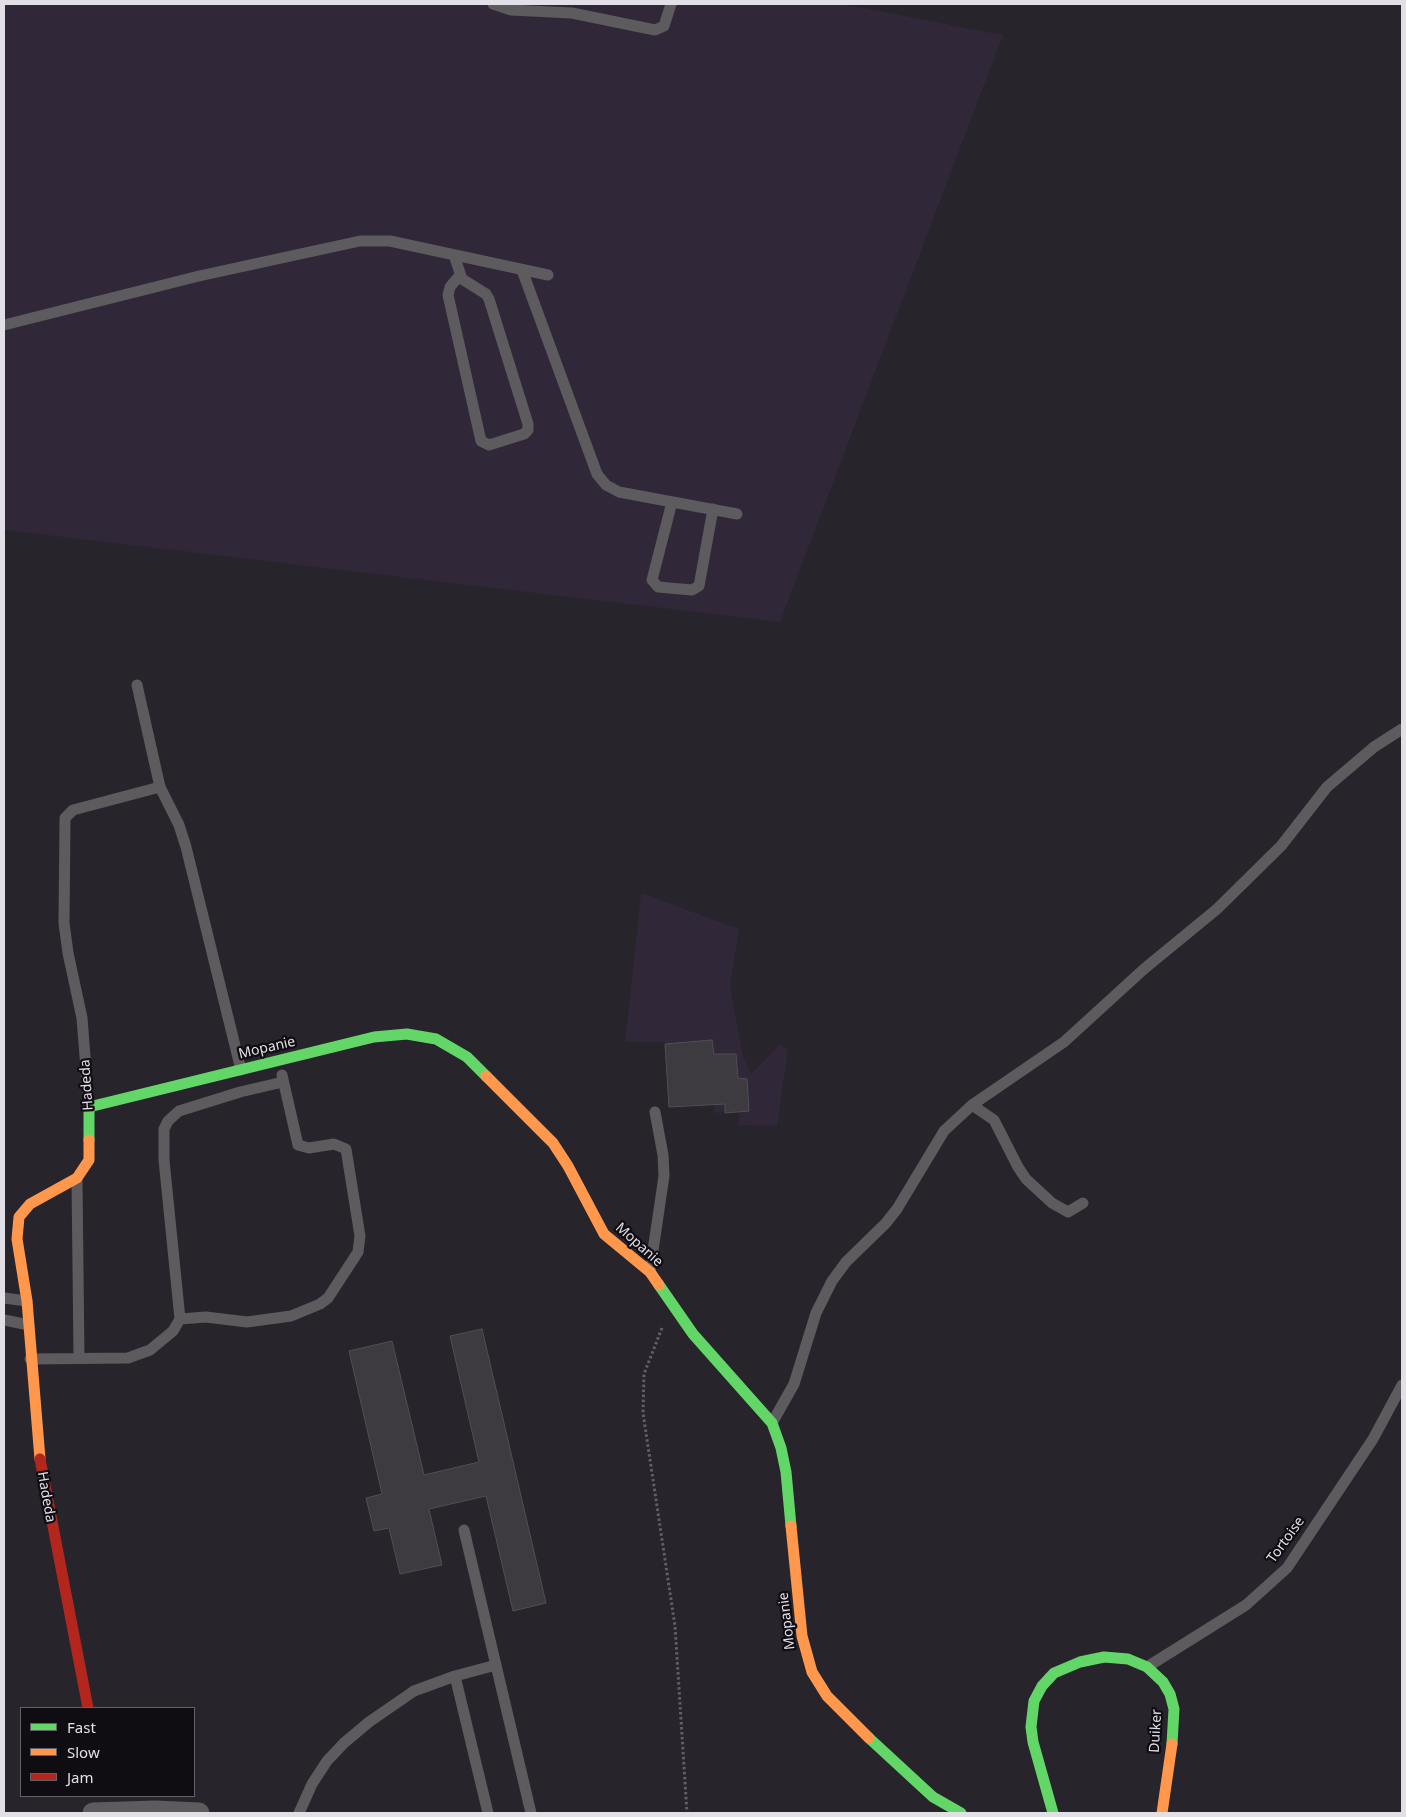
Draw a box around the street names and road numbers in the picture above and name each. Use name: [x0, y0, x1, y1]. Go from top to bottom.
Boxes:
street label: Mopanie: [237, 1033, 297, 1063]
street label: Hadeda: [77, 1059, 97, 1111]
street label: Mopanie: [612, 1219, 666, 1271]
street label: Hadeda: [33, 1470, 59, 1524]
street label: Tortoise: [1264, 1514, 1308, 1566]
street label: Mopanie: [775, 1591, 799, 1651]
street label: Duiker: [1146, 1709, 1166, 1753]

